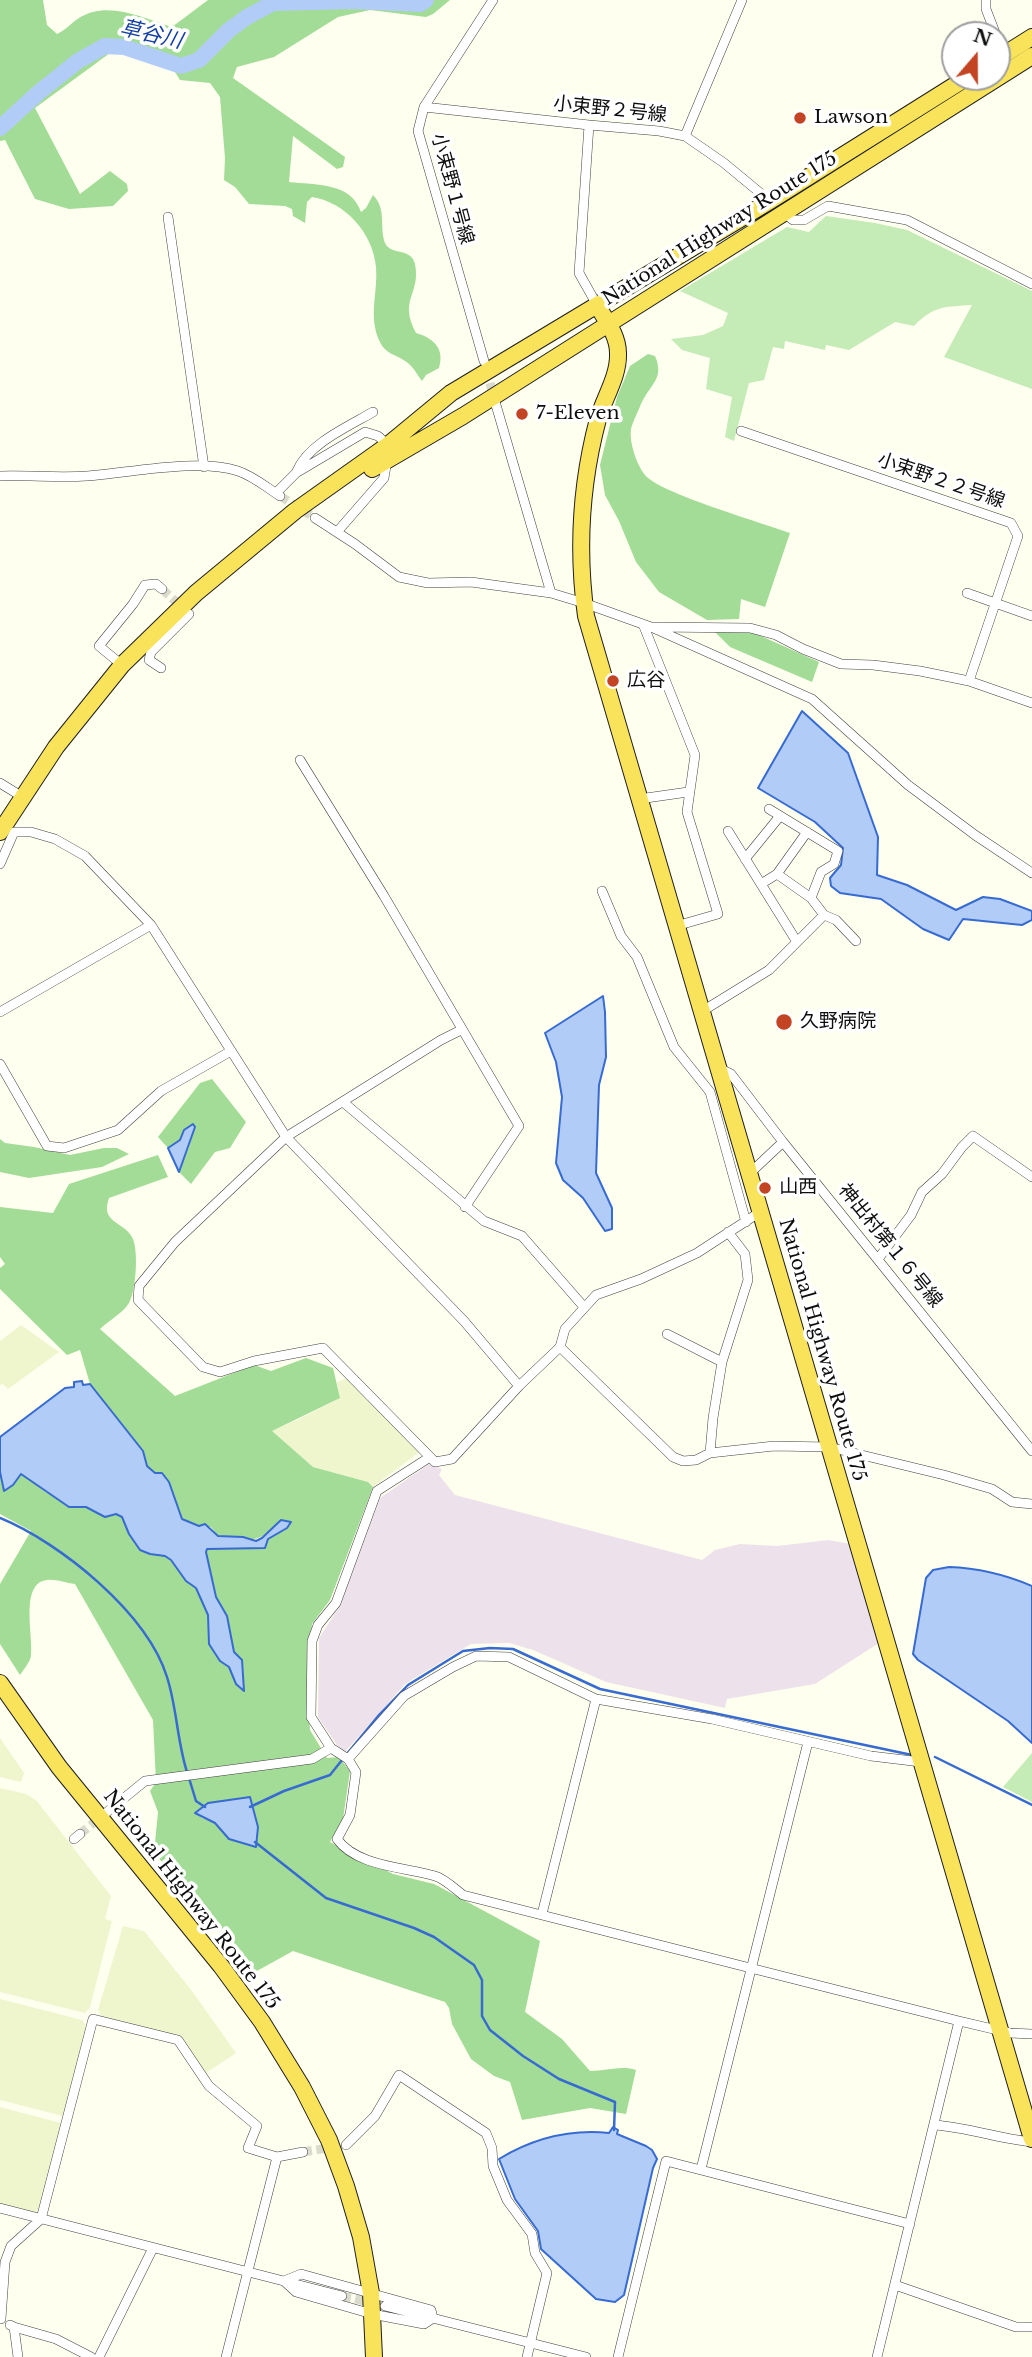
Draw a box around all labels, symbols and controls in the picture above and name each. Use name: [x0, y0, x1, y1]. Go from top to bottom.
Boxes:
water label: 草谷川: [117, 16, 185, 54]
north arrow: [941, 21, 1011, 91]
text: N: [970, 24, 995, 52]
street label: 小束野２号線: [552, 93, 668, 127]
place label: Lawson: [814, 107, 888, 129]
marker: Lawson: [792, 110, 808, 126]
street label: 小束野１号線: [426, 131, 478, 247]
street label: National Highway Route 175: [599, 147, 841, 311]
place label: 7-Eleven: [536, 403, 620, 425]
marker: 7-Eleven: [514, 406, 530, 422]
street label: 小束野２２号線: [874, 449, 1008, 513]
place label: 広谷: [627, 670, 665, 692]
marker: 広谷: [605, 673, 621, 689]
place label: 久野病院: [800, 1011, 876, 1033]
marker: 久野病院: [774, 1012, 794, 1032]
place label: 山西: [779, 1177, 817, 1199]
marker: 山西: [757, 1180, 773, 1196]
street label: 神出村第１６号線: [833, 1180, 947, 1312]
street label: National Highway Route 175: [774, 1216, 870, 1484]
street label: National Highway Route 175: [98, 1786, 284, 2014]

